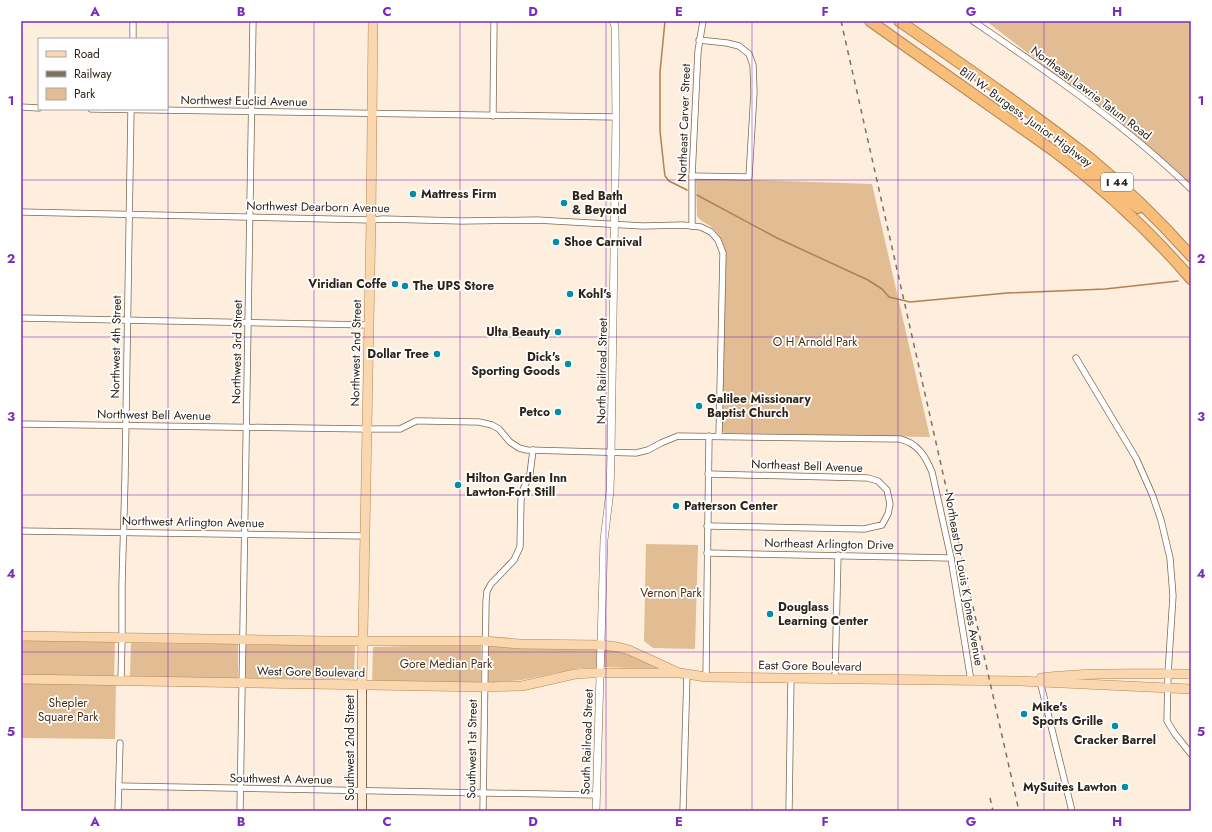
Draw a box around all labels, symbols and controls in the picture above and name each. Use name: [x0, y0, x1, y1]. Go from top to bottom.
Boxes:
text: A: [89, 2, 100, 21]
text: B: [237, 2, 246, 21]
text: C: [382, 2, 392, 21]
text: D: [528, 2, 538, 21]
text: E: [675, 2, 683, 21]
text: F: [821, 2, 829, 21]
text: G: [966, 2, 977, 21]
text: H: [1112, 2, 1122, 21]
legend: [38, 38, 168, 110]
street label: Northeast Lawrie Tatum Road: [1027, 42, 1155, 144]
text: Road: [74, 45, 100, 63]
street label: Northeast Carver Street: [673, 63, 695, 183]
street label: Bill W. Burgess, Junior Highway: [956, 63, 1097, 172]
text: Railway: [74, 65, 112, 83]
text: Park: [74, 85, 96, 103]
text: 1: [8, 91, 14, 110]
street label: Northwest Euclid Avenue: [180, 91, 308, 111]
text: 1: [1198, 91, 1204, 110]
road number: I 44: [1101, 173, 1133, 191]
place label: Mattress Firm: [421, 185, 497, 203]
place label: Bed Bath & Beyond: [572, 187, 627, 219]
marker: Mattress Firm: [408, 189, 418, 199]
street label: Northwest Dearborn Avenue: [246, 197, 390, 217]
marker: Bed Bath & Beyond: [559, 198, 569, 208]
place label: Shoe Carnival: [564, 233, 642, 251]
marker: Shoe Carnival: [551, 237, 561, 247]
text: 2: [7, 249, 15, 268]
text: 2: [1197, 249, 1205, 268]
place label: Viridian Coffe: [307, 275, 387, 293]
place label: The UPS Store: [413, 277, 494, 295]
marker: Viridian Coffe: [390, 279, 400, 289]
marker: The UPS Store: [400, 281, 410, 291]
place label: Kohl's: [578, 285, 612, 303]
marker: Kohl's: [565, 289, 575, 299]
street label: Northwest 4th Street: [106, 295, 126, 399]
street label: Northwest 2nd Street: [346, 299, 366, 407]
street label: Northwest 3rd Street: [227, 300, 247, 404]
street label: North Railroad Street: [592, 318, 612, 424]
place label: Ulta Beauty: [486, 323, 551, 341]
marker: Ulta Beauty: [553, 327, 563, 337]
park label: O H Arnold Park: [773, 333, 858, 351]
place label: Dollar Tree: [367, 345, 429, 363]
place label: Dick's Sporting Goods: [471, 348, 561, 380]
marker: Dollar Tree: [432, 349, 442, 359]
marker: Dick's Sporting Goods: [563, 359, 573, 369]
place label: Galilee Missionary Baptist Church: [707, 390, 811, 422]
marker: Galilee Missionary Baptist Church: [694, 401, 704, 411]
place label: Petco: [519, 403, 550, 421]
street label: Northwest Bell Avenue: [97, 405, 211, 425]
text: 3: [7, 407, 15, 426]
marker: Petco: [553, 407, 563, 417]
text: 3: [1197, 407, 1205, 426]
street label: Northeast Bell Avenue: [751, 455, 863, 477]
place label: Hilton Garden Inn Lawton-Fort Still: [466, 469, 567, 501]
marker: Hilton Garden Inn Lawton-Fort Still: [453, 480, 463, 490]
street label: Northeast Dr Louis K Jones Avenue: [940, 491, 988, 667]
place label: Patterson Center: [684, 497, 778, 515]
marker: Patterson Center: [671, 501, 681, 511]
street label: Northwest Arlington Avenue: [122, 512, 264, 532]
street label: Northeast Arlington Drive: [764, 534, 894, 554]
text: 4: [6, 564, 16, 583]
text: 4: [1196, 564, 1206, 583]
park label: Vernon Park: [640, 584, 702, 602]
place label: Douglass Learning Center: [778, 598, 869, 630]
marker: Douglass Learning Center: [765, 609, 775, 619]
park label: Gore Median Park: [400, 655, 493, 673]
street label: East Gore Boulevard: [758, 656, 862, 676]
street label: West Gore Boulevard: [257, 662, 365, 682]
street label: South Railroad Street: [576, 689, 598, 795]
park label: Shepler Square Park: [38, 694, 99, 726]
street label: Southwest 2nd Street: [341, 695, 359, 801]
place label: Mike's Sports Grille: [1032, 698, 1103, 730]
street label: Southwest 1st Street: [462, 699, 482, 799]
marker: Mike's Sports Grille: [1019, 709, 1029, 719]
marker: Cracker Barrel: [1110, 721, 1120, 731]
text: 5: [7, 722, 15, 741]
text: 5: [1197, 722, 1205, 741]
place label: Cracker Barrel: [1074, 731, 1156, 749]
street label: Southwest A Avenue: [229, 769, 333, 789]
place label: MySuites Lawton: [1023, 778, 1117, 796]
marker: MySuites Lawton: [1120, 782, 1130, 792]
text: A: [89, 812, 100, 831]
text: B: [237, 812, 246, 831]
text: C: [382, 812, 392, 831]
text: D: [528, 812, 538, 831]
text: E: [675, 812, 683, 831]
text: F: [821, 812, 829, 831]
text: G: [966, 812, 977, 831]
text: H: [1112, 812, 1122, 831]

